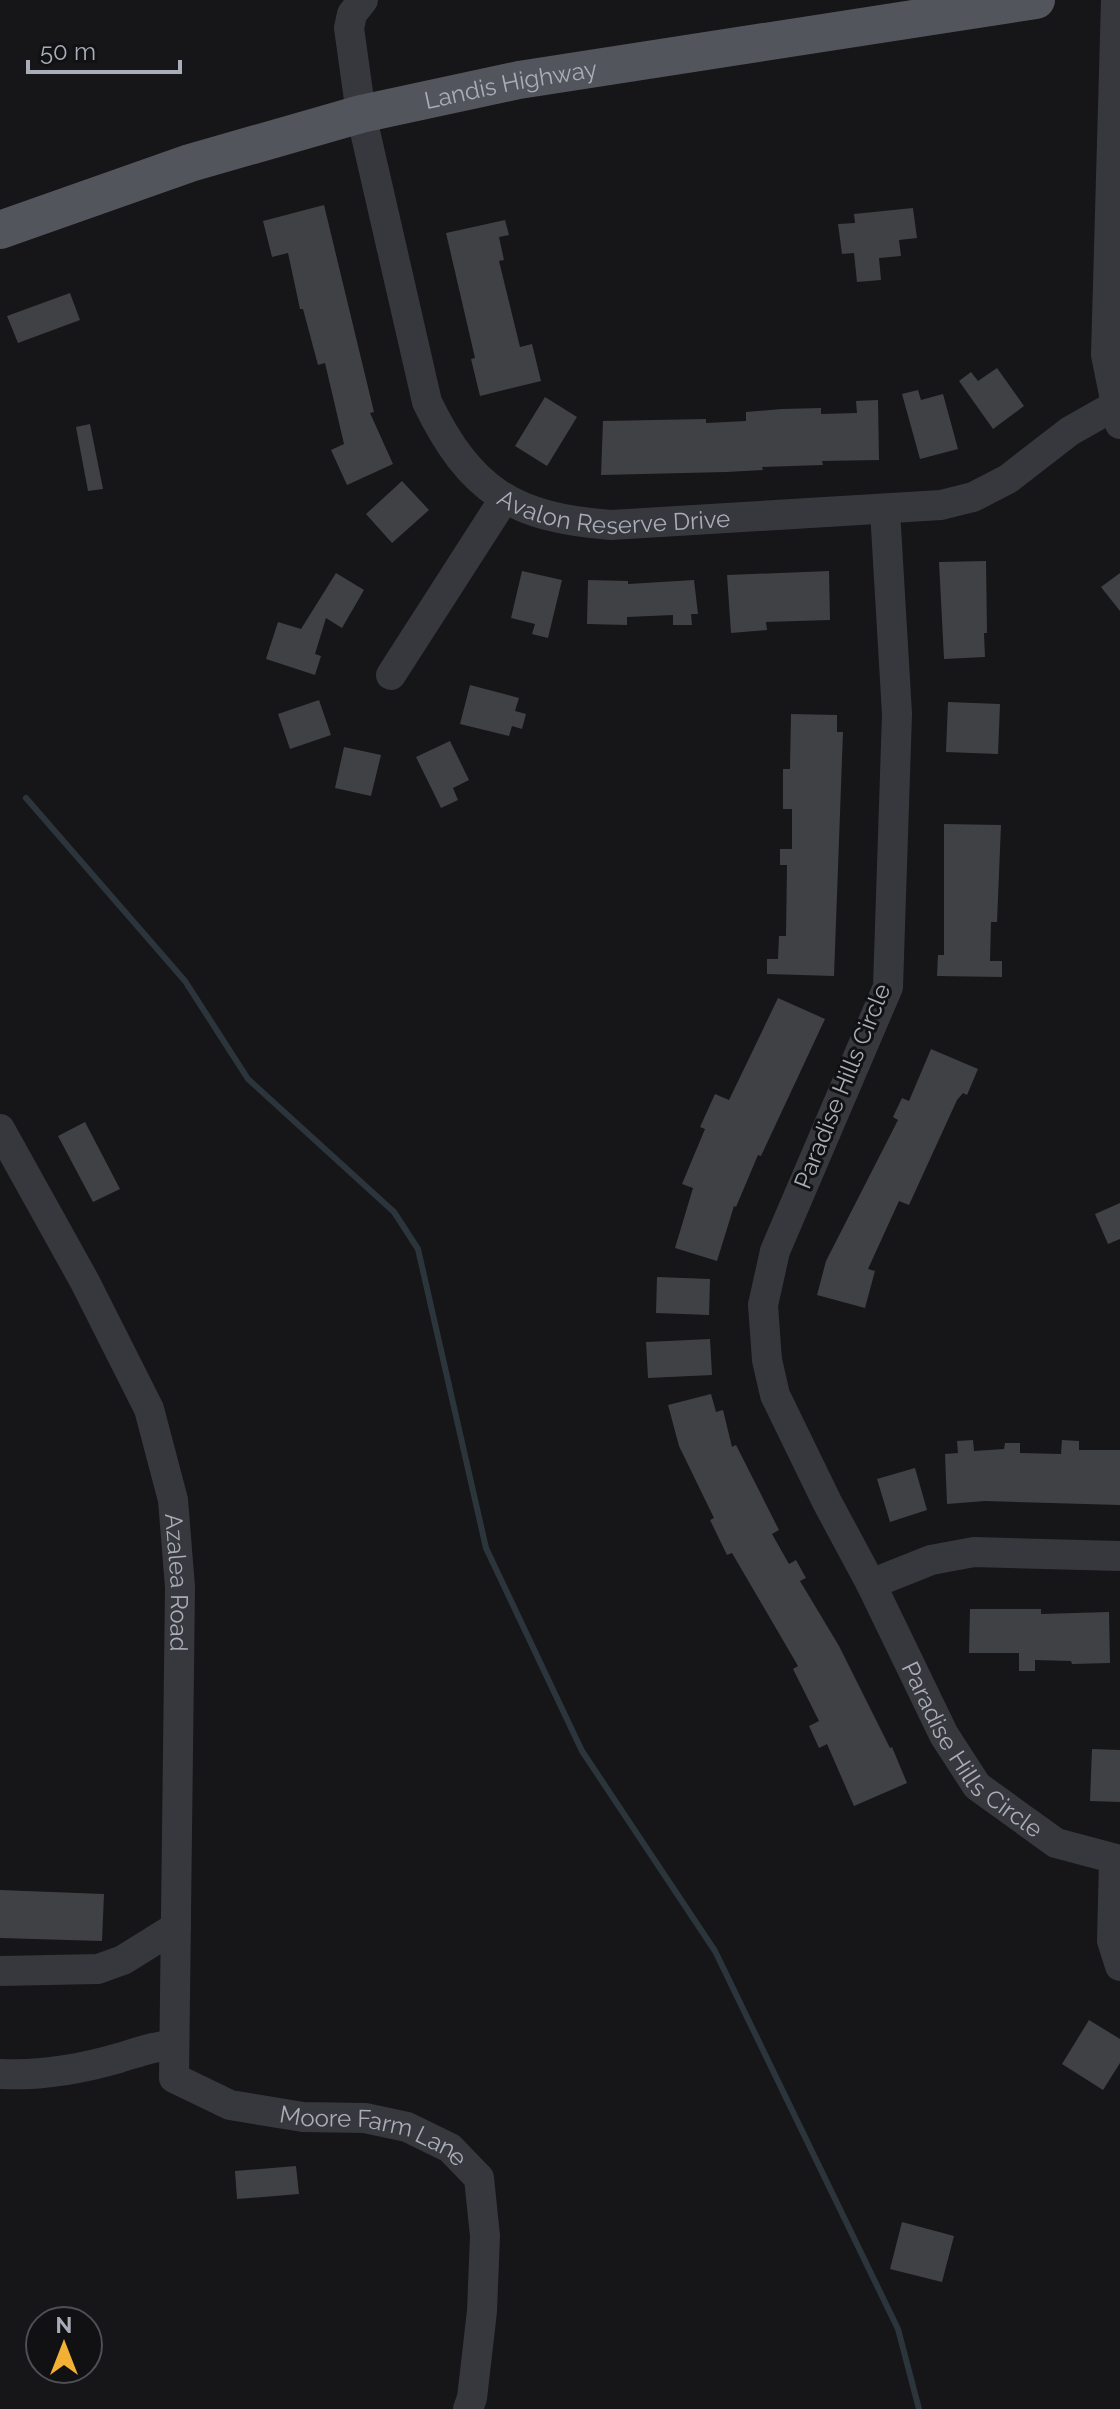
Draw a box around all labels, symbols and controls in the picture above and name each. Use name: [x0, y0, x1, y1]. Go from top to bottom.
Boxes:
scale bar: [28, 24, 180, 74]
text: 50 m: [40, 37, 96, 66]
street label: Landis Highway: [421, 54, 599, 115]
street label: Avalon Reserve Drive: [493, 483, 731, 540]
street label: Paradise Hills Circle: [788, 979, 896, 1193]
street label: Azalea Road: [160, 1512, 195, 1652]
street label: Paradise Hills Circle: [896, 1657, 1049, 1843]
street label: Moore Farm Lane: [278, 2099, 474, 2172]
north arrow: [24, 2305, 104, 2385]
text: N: [56, 2312, 72, 2338]

